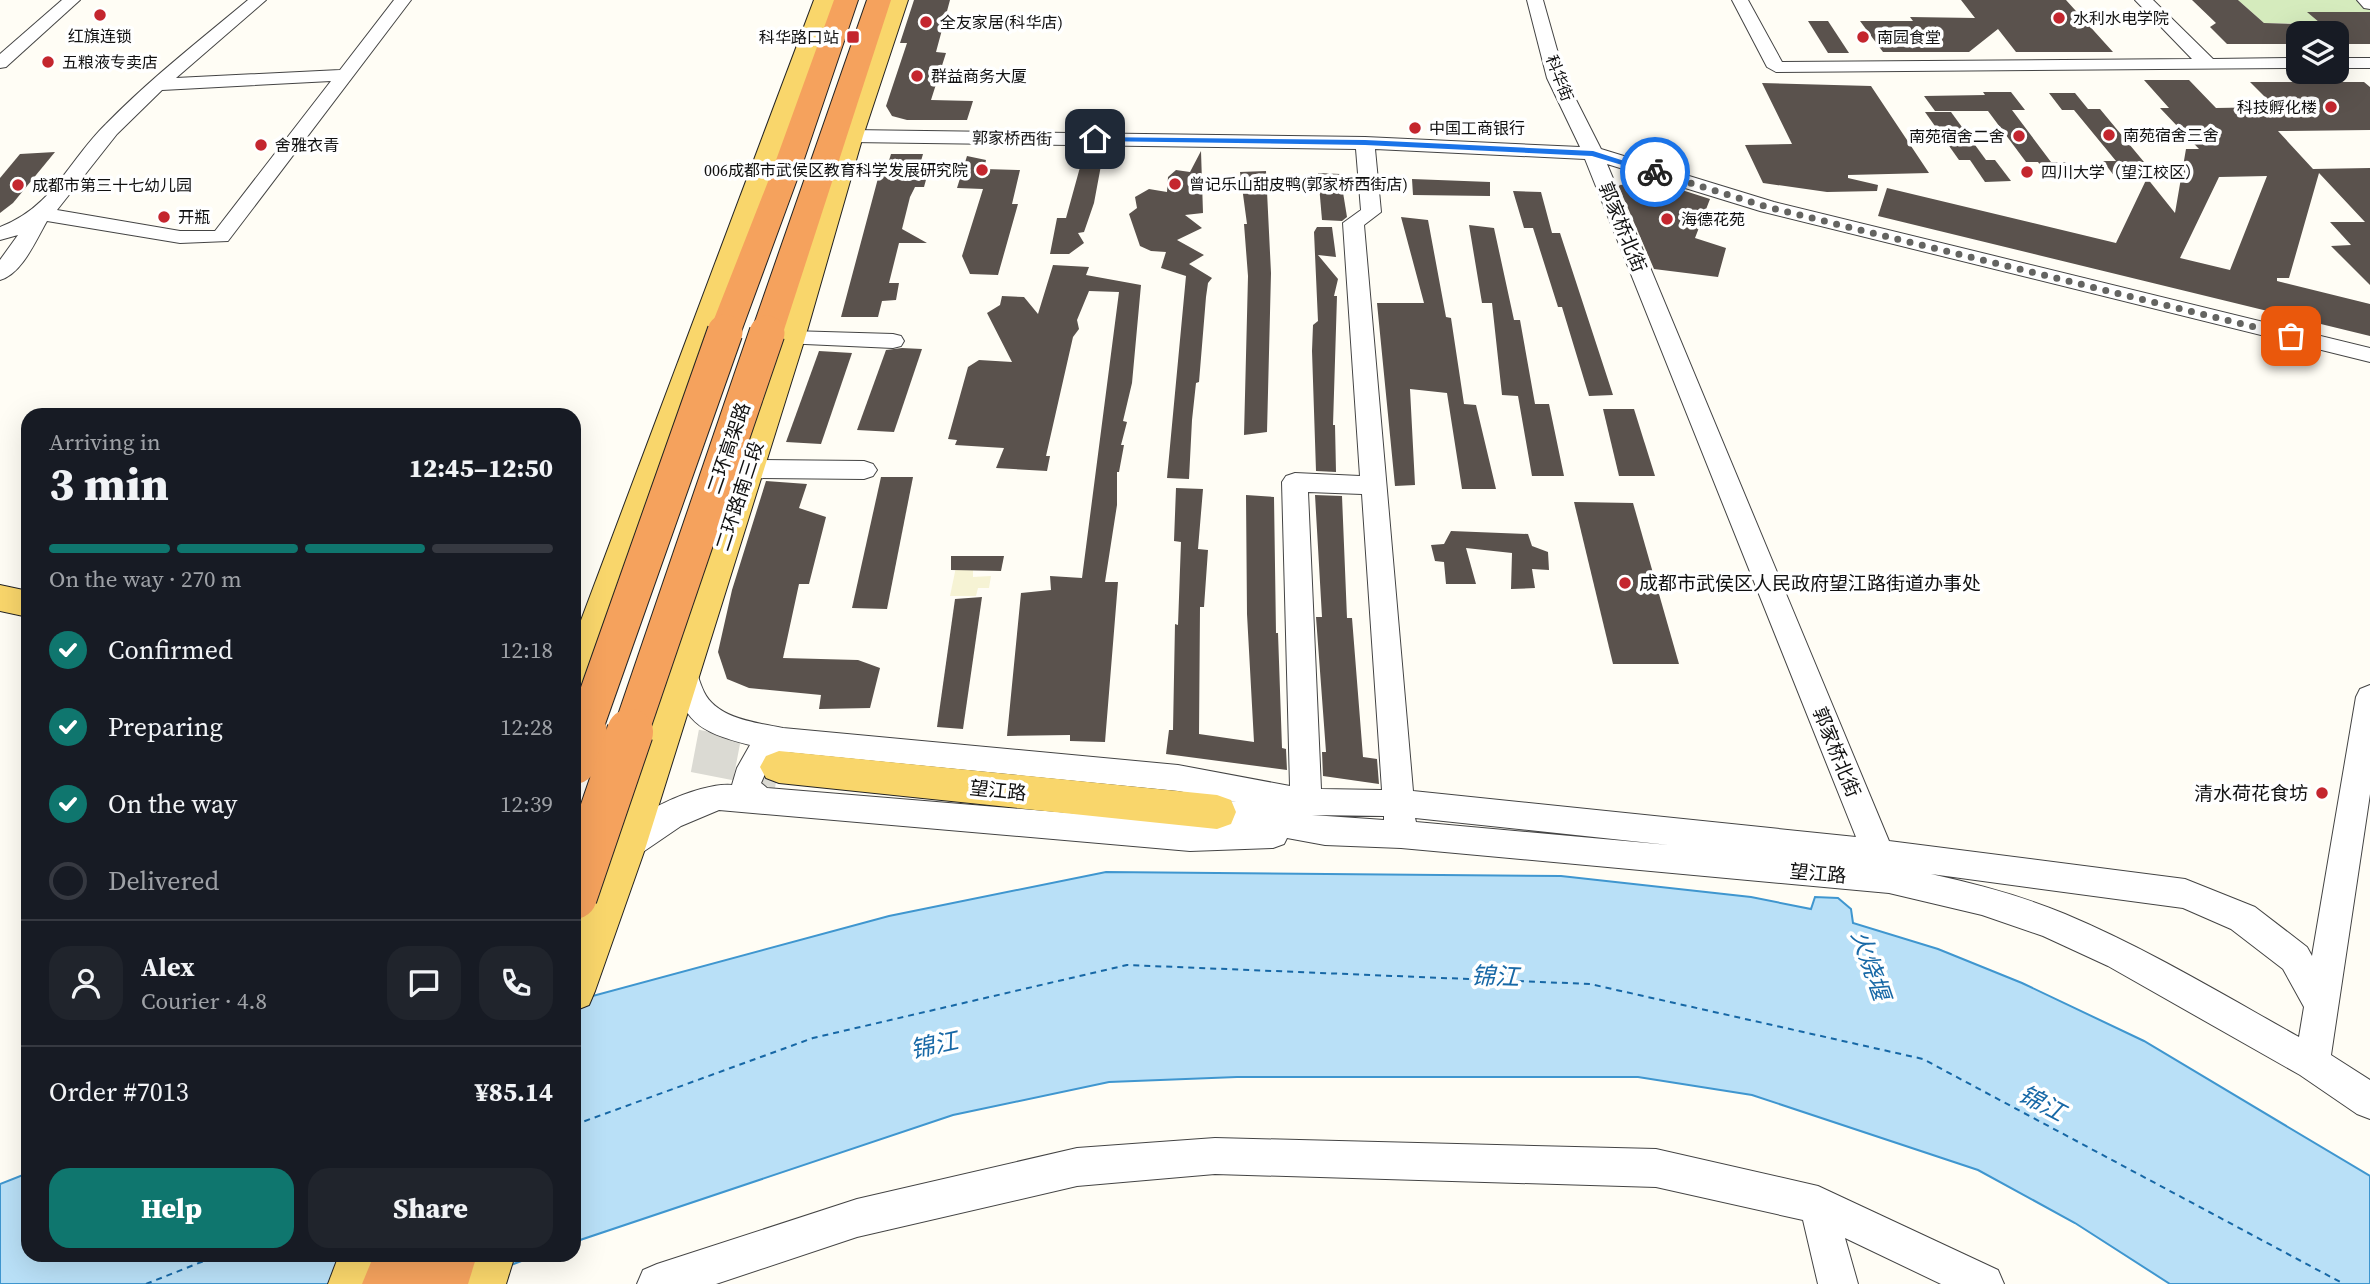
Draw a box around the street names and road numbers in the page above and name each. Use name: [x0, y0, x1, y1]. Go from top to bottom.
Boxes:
street label: 科华街: [1541, 52, 1579, 104]
street label: 郭家桥西街: [972, 126, 1052, 150]
street label: 郭家桥北街: [1593, 178, 1653, 276]
street label: 二环高架路: [700, 399, 756, 497]
street label: 二环路南三段: [709, 438, 769, 554]
street label: 郭家桥北街: [1807, 703, 1867, 801]
street label: 望江路: [968, 774, 1028, 806]
street label: 望江路: [1788, 858, 1848, 888]

